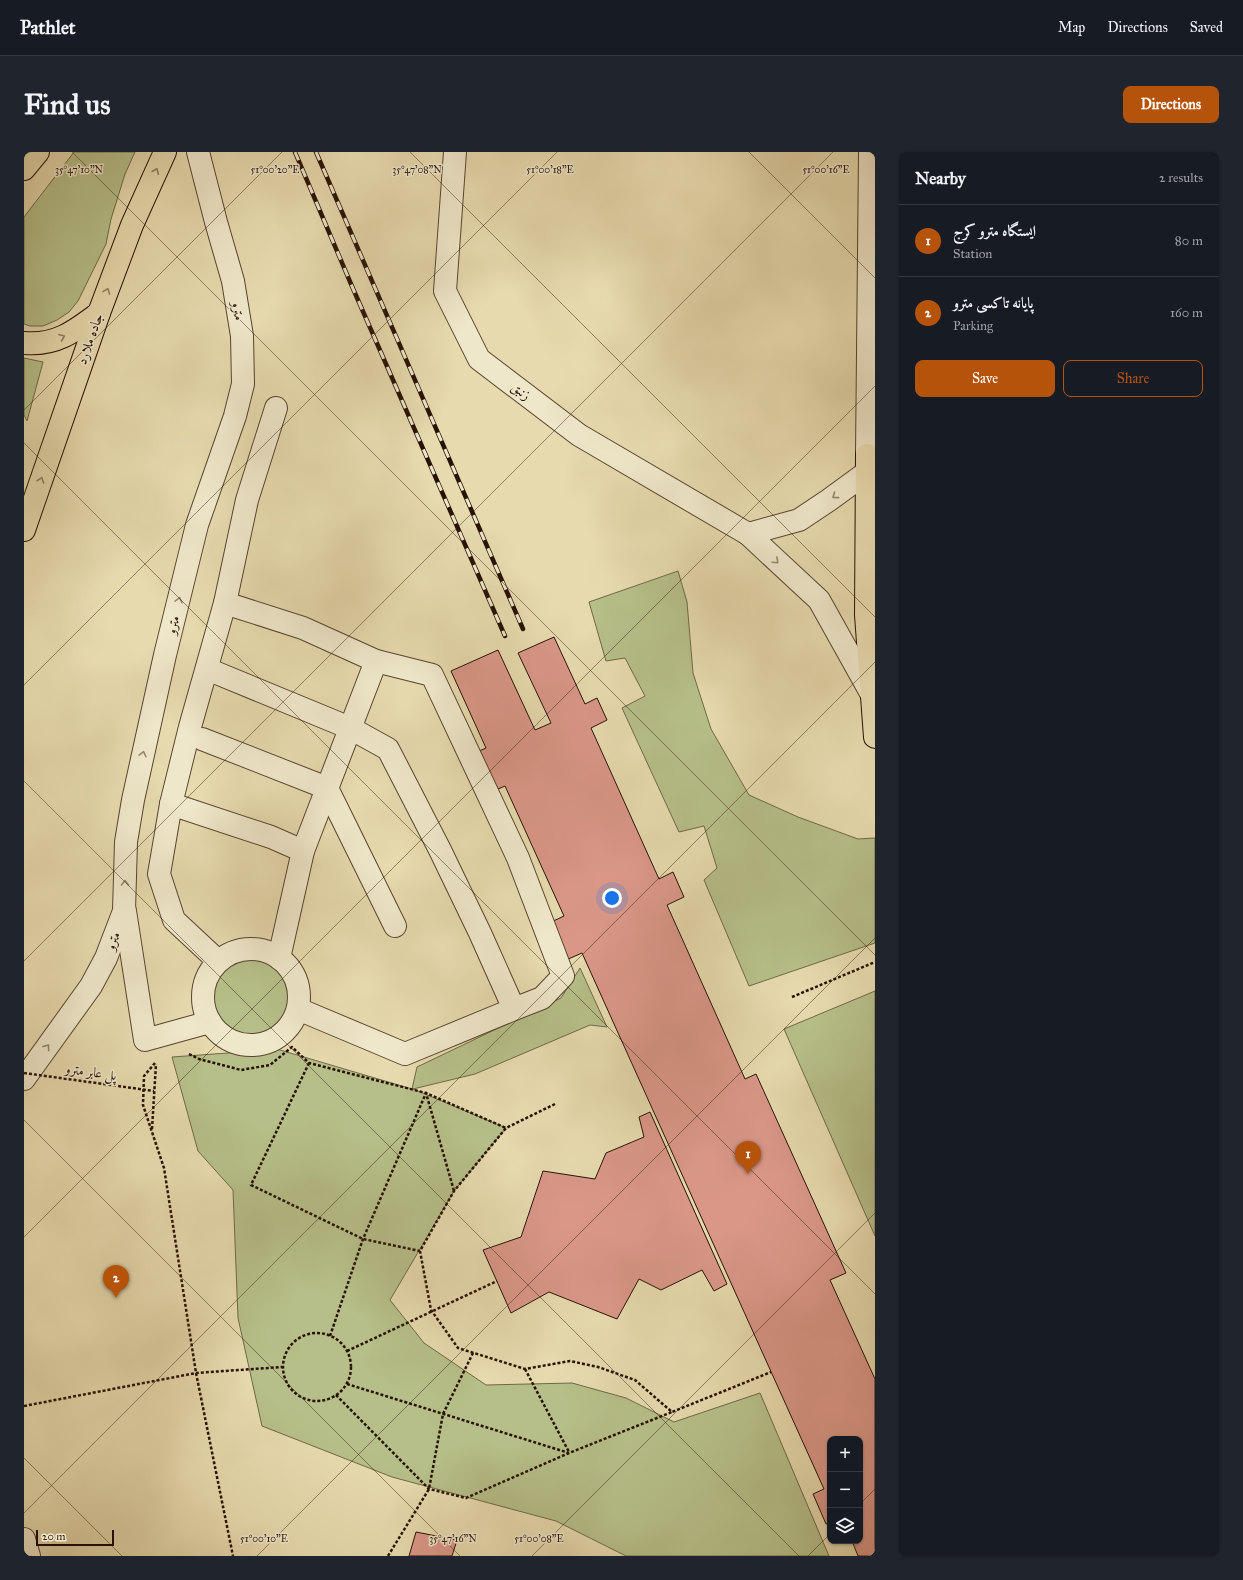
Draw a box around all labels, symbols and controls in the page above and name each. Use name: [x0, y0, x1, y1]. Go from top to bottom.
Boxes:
text: Pathlet: [20, 16, 76, 39]
text: Map: [1058, 19, 1085, 36]
text: Directions: [1107, 19, 1168, 36]
text: Saved: [1190, 19, 1223, 36]
button: Directions: [1123, 86, 1219, 123]
text: Find us: [24, 87, 110, 122]
text: 35°47'10"N: [55, 164, 104, 176]
text: 51°00'20"E: [251, 164, 299, 176]
text: 35°47'08"N: [392, 164, 442, 176]
text: 51°00'18"E: [526, 164, 574, 176]
text: 51°00'16"E: [802, 164, 850, 176]
one-way arrow: [151, 167, 159, 174]
text: Nearby: [915, 168, 966, 189]
text: 2 results: [1159, 170, 1203, 186]
text: ایستگاه مترو کرج: [953, 222, 1036, 240]
text: 1: [925, 233, 931, 249]
text: 80 m: [1175, 233, 1203, 249]
text: Station: [953, 246, 992, 262]
one-way arrow: [103, 288, 111, 295]
text: پایانه تاکسی مترو: [953, 294, 1033, 312]
street label: مترو: [228, 298, 248, 322]
text: 2: [925, 305, 931, 321]
text: 160 m: [1170, 305, 1203, 321]
street label: جاده ملارد: [73, 311, 107, 367]
text: Parking: [953, 318, 993, 334]
one-way arrow: [57, 334, 65, 342]
button: Save: [915, 360, 1055, 397]
button: Share: [1063, 360, 1203, 397]
street label: زنبق: [508, 378, 534, 404]
one-way arrow: [37, 477, 45, 484]
one-way arrow: [832, 491, 839, 499]
one-way arrow: [771, 556, 779, 563]
one-way arrow: [174, 597, 182, 604]
street label: مترو: [162, 614, 184, 638]
one-way arrow: [138, 751, 147, 758]
one-way arrow: [121, 880, 129, 886]
your location: [602, 888, 622, 908]
street label: مترو: [101, 929, 124, 955]
one-way arrow: [42, 1045, 49, 1052]
street label: پل عابر مترو: [62, 1060, 119, 1086]
pin: 1: [735, 1141, 761, 1174]
pin: 2: [103, 1265, 129, 1298]
map controls: [827, 1436, 863, 1544]
button: +: [827, 1436, 863, 1472]
button: −: [827, 1472, 863, 1508]
button: layers: [827, 1508, 863, 1544]
scale bar: [36, 1528, 114, 1547]
text: 20 m: [42, 1530, 65, 1543]
text: 51°00'10"E: [240, 1533, 288, 1545]
text: 35°47'16"N: [429, 1533, 477, 1545]
text: 51°00'08"E: [514, 1533, 564, 1545]

